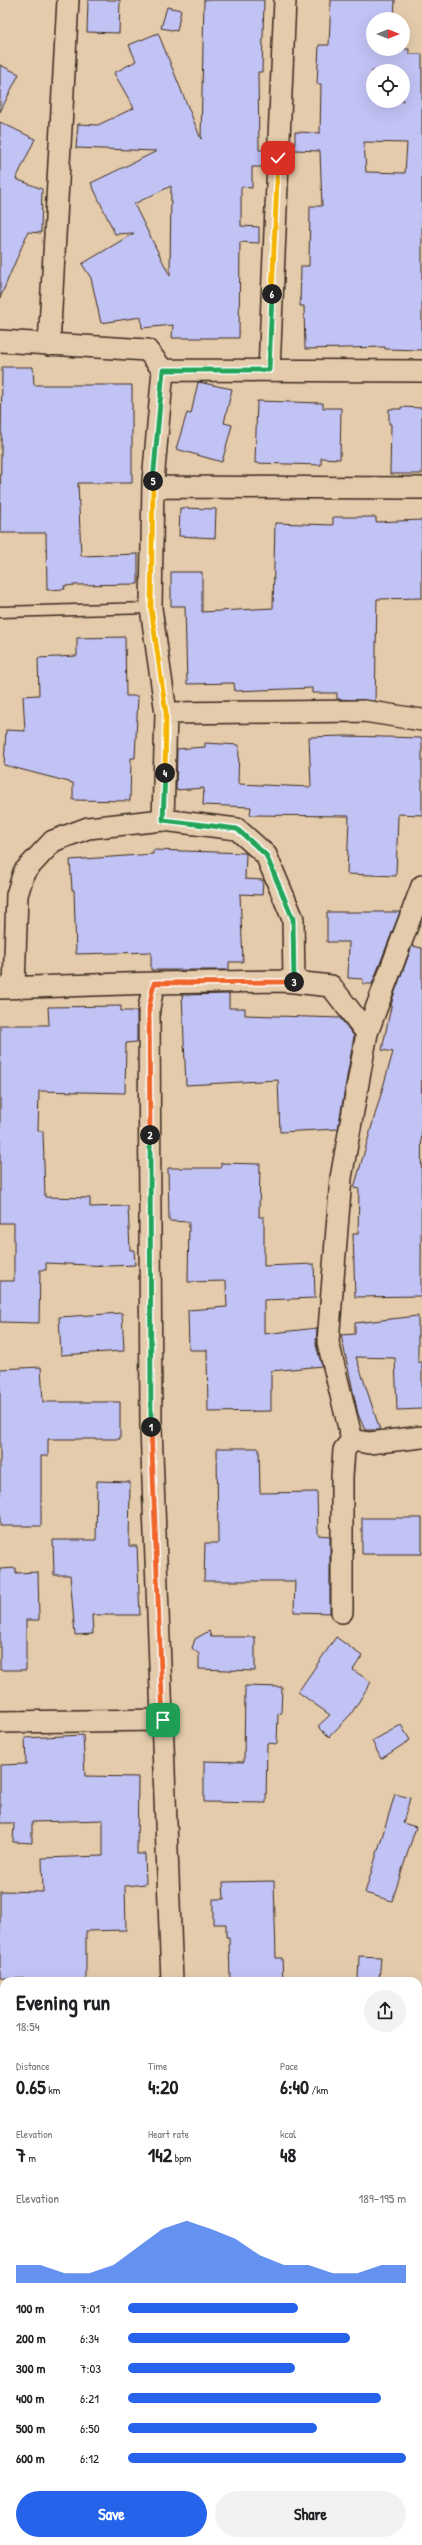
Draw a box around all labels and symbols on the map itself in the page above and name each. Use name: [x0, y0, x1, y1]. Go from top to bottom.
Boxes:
north arrow: [366, 12, 410, 56]
pin: [261, 141, 295, 175]
pin: 6: [262, 284, 282, 304]
pin: 5: [143, 471, 163, 491]
pin: 4: [155, 763, 175, 783]
pin: 3: [284, 972, 304, 992]
pin: 2: [140, 1125, 160, 1145]
pin: 1: [141, 1417, 161, 1437]
pin: [146, 1703, 180, 1737]

